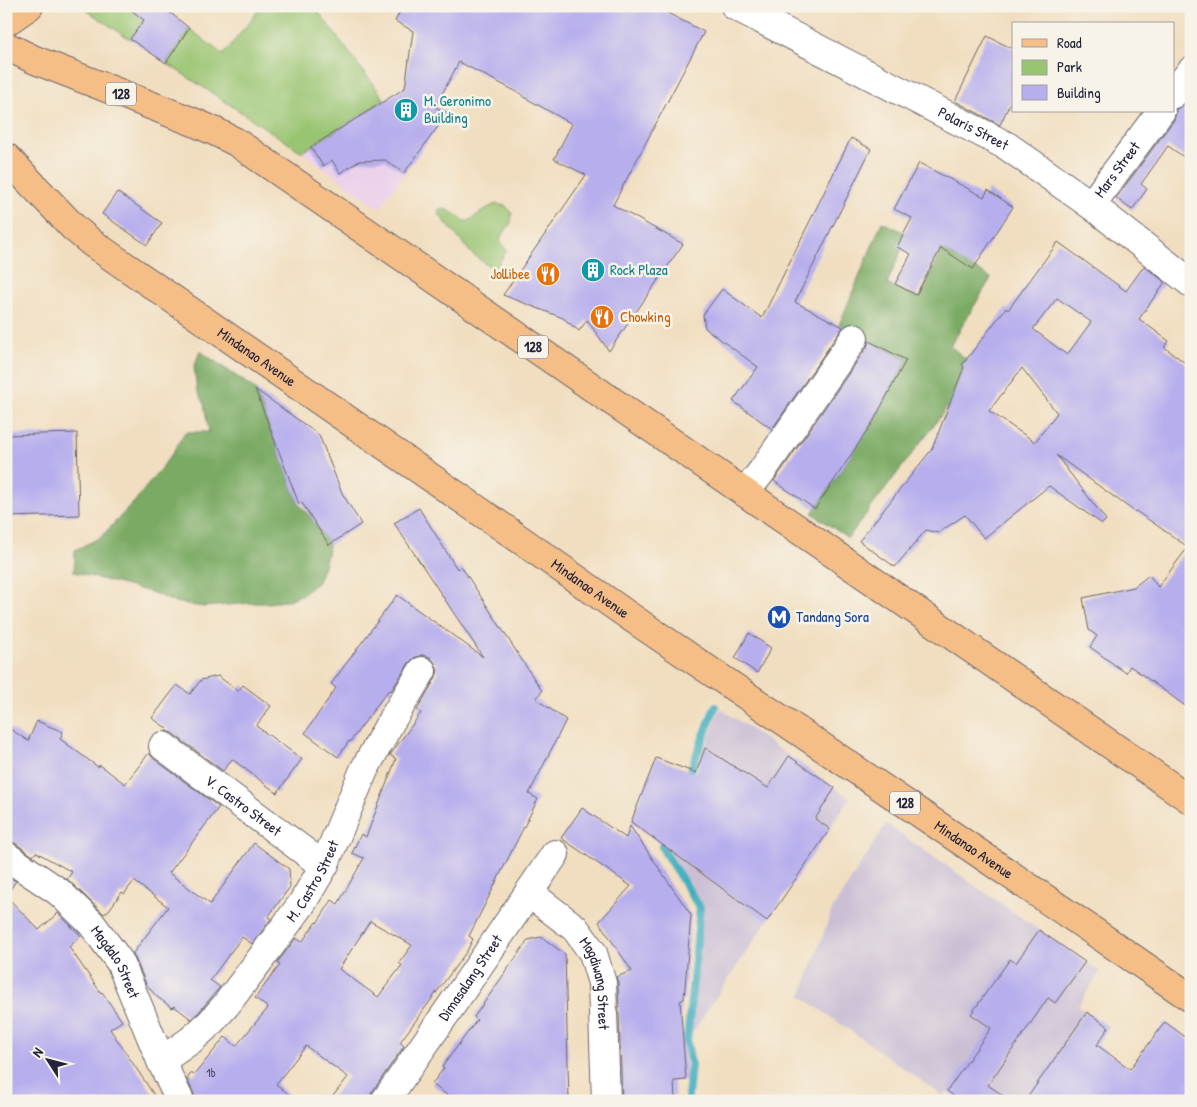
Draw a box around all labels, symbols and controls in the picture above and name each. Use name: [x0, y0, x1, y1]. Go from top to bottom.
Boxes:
legend: [1012, 22, 1174, 112]
text: Road: [1057, 32, 1082, 53]
text: Park: [1057, 56, 1082, 77]
road number: 128: [106, 82, 136, 106]
text: Building: [1057, 82, 1101, 103]
place label: M. Geronimo Building: [424, 90, 491, 128]
building icon: M. Geronimo Building: [393, 97, 419, 123]
street label: Polaris Street: [935, 101, 1013, 155]
street label: Mars Street: [1089, 136, 1145, 202]
building icon: Rock Plaza: [580, 257, 606, 283]
place label: Rock Plaza: [610, 259, 668, 280]
restaurant icon: Jollibee: [535, 261, 561, 287]
place label: Jollibee: [490, 263, 530, 284]
restaurant icon: Chowking: [589, 304, 615, 330]
place label: Chowking: [620, 306, 671, 327]
street label: Mindanao Avenue: [213, 322, 300, 391]
road number: 128: [518, 336, 548, 358]
street label: Mindanao Avenue: [547, 553, 634, 623]
metro station icon: Tandang Sora: [766, 604, 792, 630]
place label: Tandang Sora: [796, 606, 869, 627]
street label: V. Castro Street: [201, 770, 287, 841]
road number: 128: [890, 791, 920, 814]
street label: Mindanao Avenue: [930, 815, 1018, 884]
street label: M. Castro Street: [281, 836, 344, 926]
street label: Magdalo Street: [86, 921, 145, 1002]
street label: Dimasalang Street: [433, 930, 508, 1025]
street label: Magdiwang Street: [575, 932, 615, 1031]
north arrow: [22, 1034, 72, 1084]
text: N: [27, 1043, 47, 1061]
house number: 1b: [206, 1064, 216, 1081]

